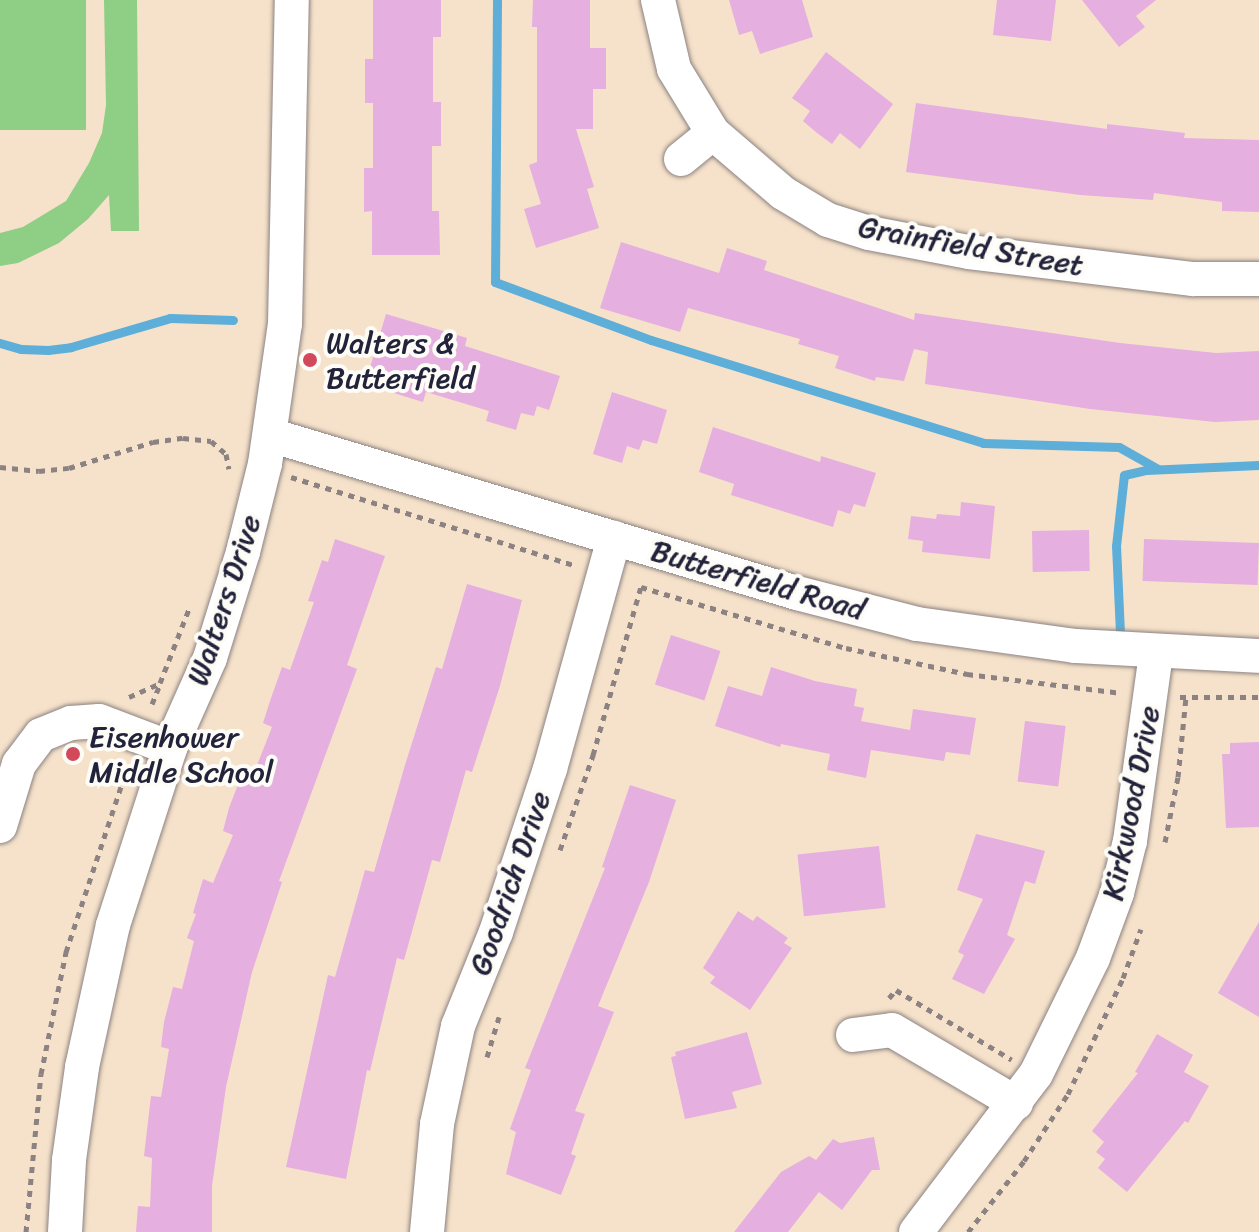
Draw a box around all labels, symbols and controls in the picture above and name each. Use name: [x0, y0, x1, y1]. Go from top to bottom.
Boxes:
street label: Grainfield Street: [856, 209, 1086, 283]
place label: Walters & Butterfield: [326, 325, 475, 396]
marker: Walters & Butterfield: [301, 351, 319, 369]
street label: Walters Drive: [180, 510, 268, 690]
street label: Butterfield Road: [647, 532, 869, 628]
street label: Kirkwood Drive: [1095, 703, 1167, 903]
place label: Eisenhower Middle School: [89, 719, 274, 790]
marker: Eisenhower Middle School: [64, 745, 82, 763]
street label: Goodrich Drive: [462, 786, 558, 980]

